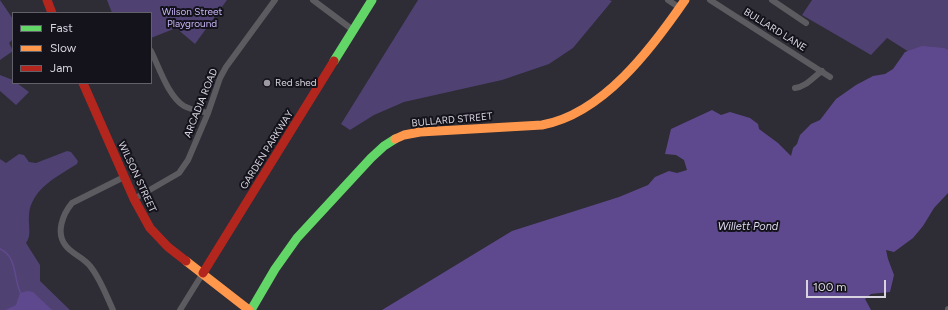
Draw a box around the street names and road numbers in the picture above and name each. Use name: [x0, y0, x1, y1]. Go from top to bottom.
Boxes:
street label: BULLARD LANE: [741, 6, 809, 54]
street label: ARCADIA ROAD: [182, 67, 220, 139]
street label: GARDEN PARKWAY: [238, 108, 296, 192]
street label: BULLARD STREET: [411, 110, 493, 130]
street label: WILSON STREET: [115, 140, 159, 214]

